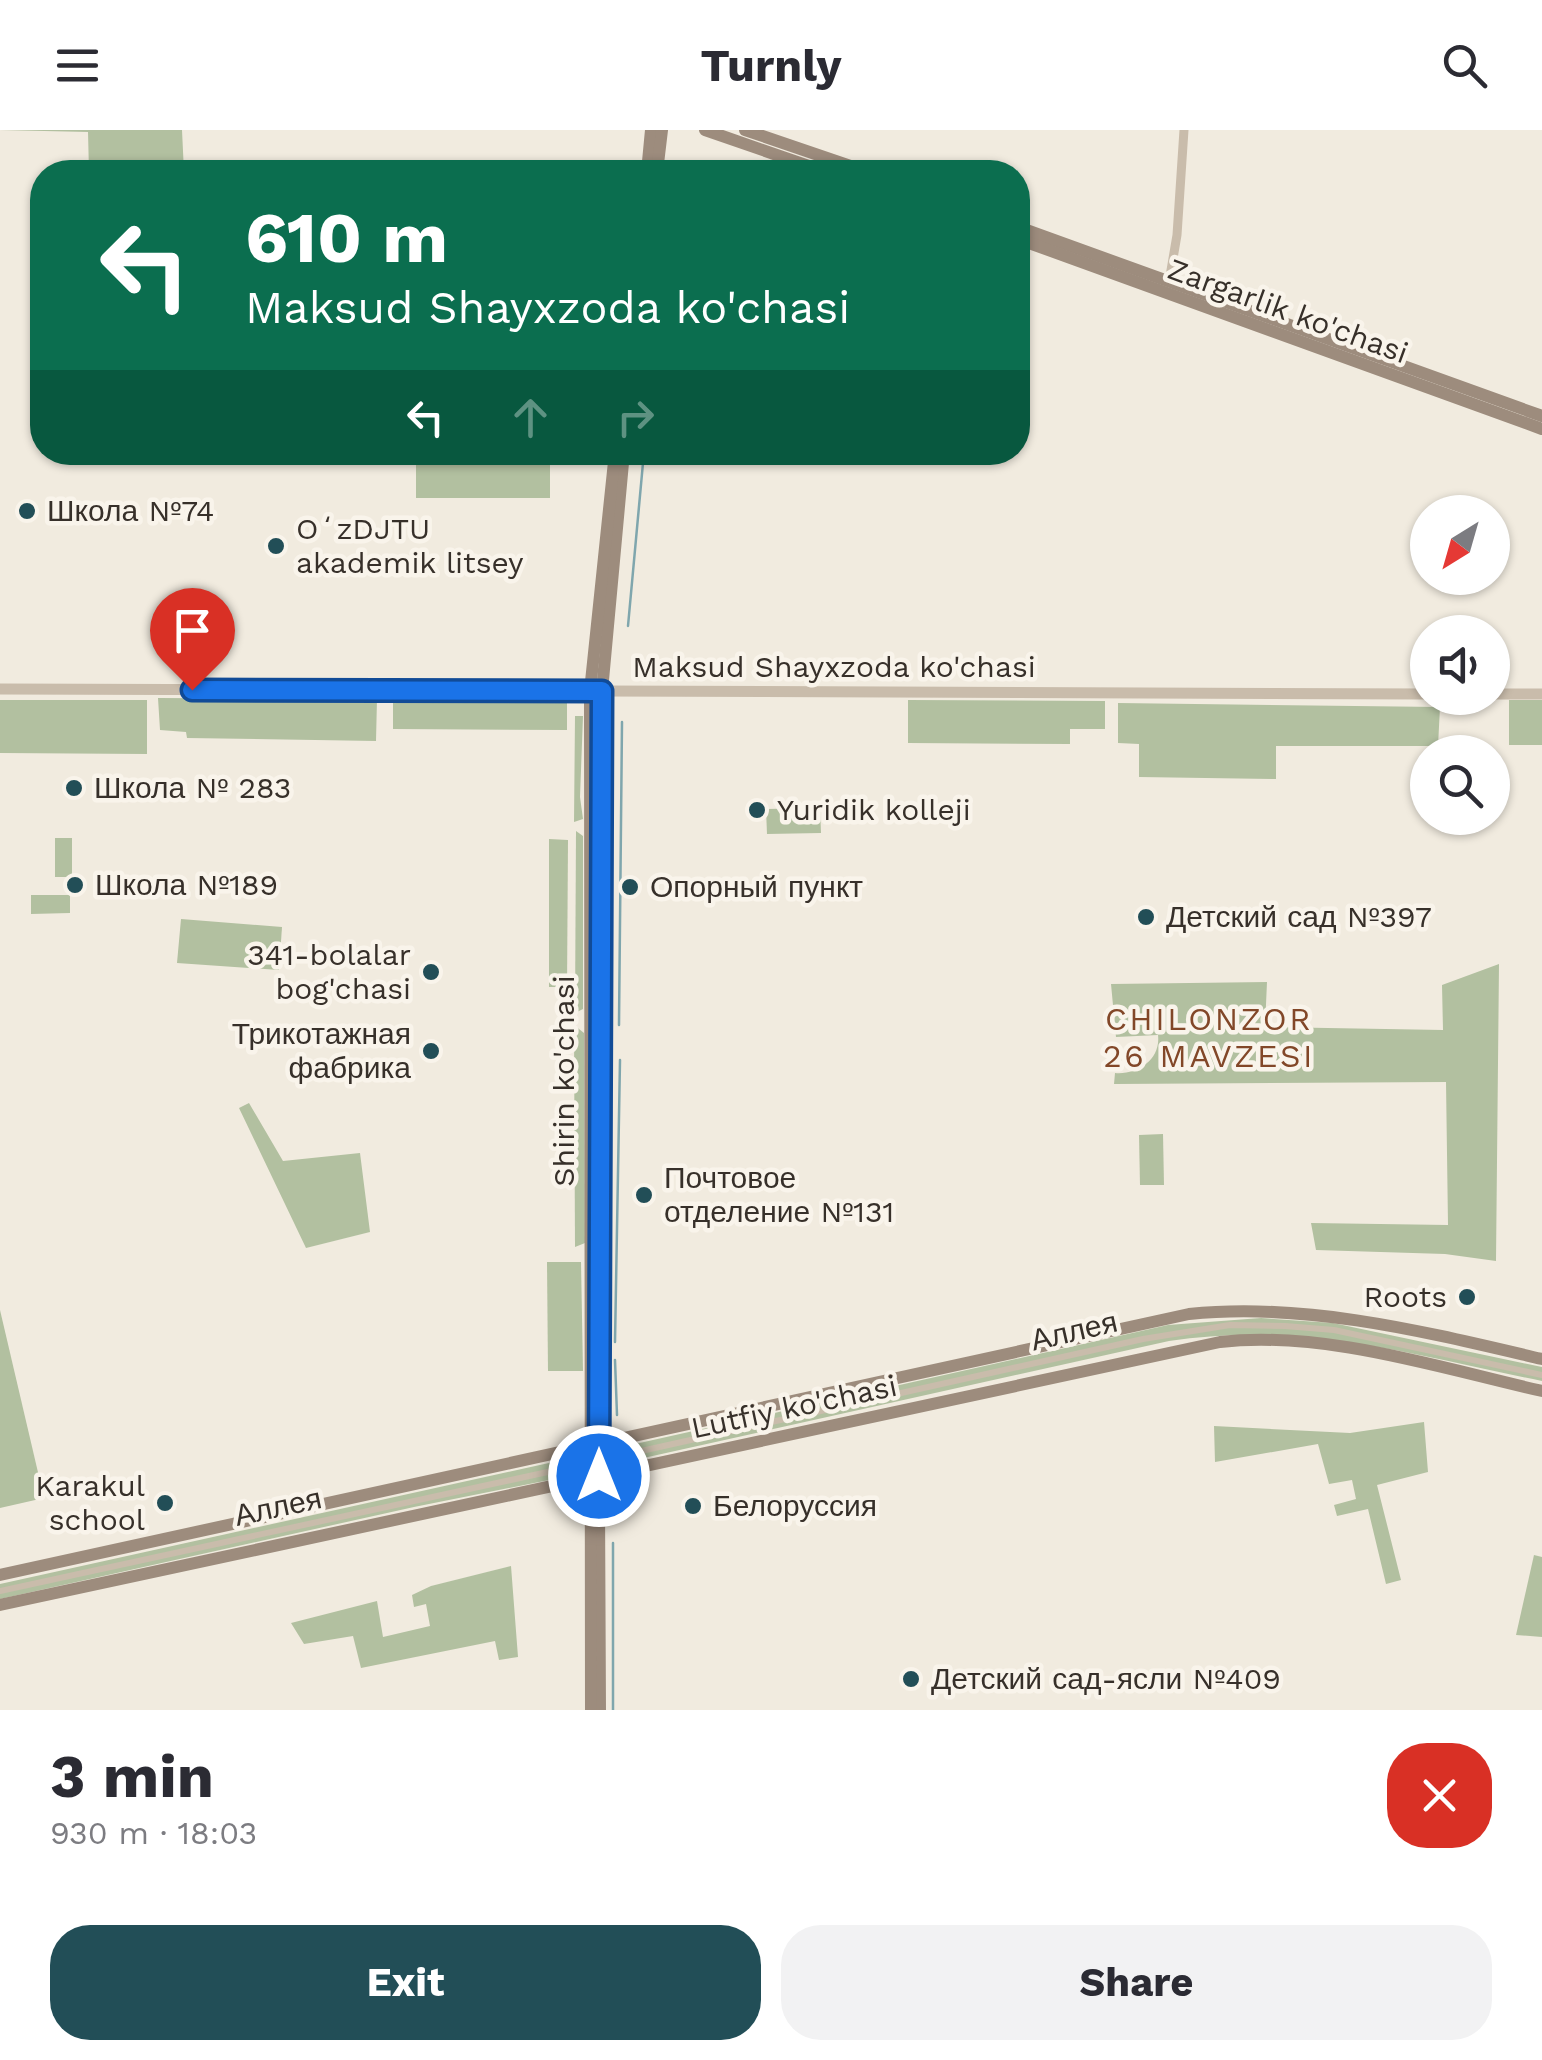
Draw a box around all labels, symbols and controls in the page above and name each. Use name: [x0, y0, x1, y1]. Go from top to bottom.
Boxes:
icon: menu: [50, 38, 105, 93]
icon: search: [1437, 38, 1492, 93]
text: Turnly: [700, 39, 842, 92]
text: 610 m: [245, 197, 448, 279]
icon: left: [80, 200, 210, 330]
street label: Zargarlik ko'chasi: [1163, 251, 1413, 370]
text: Maksud Shayxzoda ko'chasi: [245, 281, 850, 334]
icon: left: [398, 390, 453, 445]
icon: ahead: [503, 390, 558, 445]
icon: right: [608, 390, 663, 445]
place label: Школа №74: [47, 493, 214, 528]
north arrow: [1410, 495, 1510, 595]
map controls: [1410, 495, 1510, 835]
marker: Школа №74: [16, 500, 38, 522]
place label: OʻzDJTU akademik litsey: [296, 511, 524, 580]
marker: OʻzDJTU akademik litsey: [265, 535, 287, 557]
pin: [150, 588, 235, 691]
icon: arrive: [165, 603, 220, 658]
button: sound: [1410, 615, 1510, 715]
street label: Maksud Shayxzoda ko'chasi: [632, 649, 1036, 684]
button: search: [1410, 735, 1510, 835]
place label: Школа № 283: [94, 770, 291, 805]
marker: Школа № 283: [63, 777, 85, 799]
place label: Yuridik kolleji: [777, 792, 971, 827]
marker: Yuridik kolleji: [746, 799, 768, 821]
place label: Школа №189: [95, 867, 278, 902]
place label: Опорный пункт: [650, 869, 863, 904]
marker: Школа №189: [64, 874, 86, 896]
marker: Опорный пункт: [619, 876, 641, 898]
place label: Детский сад №397: [1166, 899, 1432, 934]
marker: Детский сад №397: [1135, 906, 1157, 928]
place label: 341-bolalar bog'chasi: [247, 937, 411, 1006]
marker: 341-bolalar bog'chasi: [420, 961, 442, 983]
street label: Shirin ko'chasi: [546, 975, 581, 1187]
district label: CHILONZOR 26 MAVZESI: [1103, 1000, 1315, 1075]
place label: Трикотажная фабрика: [232, 1016, 411, 1085]
marker: Трикотажная фабрика: [420, 1040, 442, 1062]
place label: Почтовое отделение №131: [664, 1160, 894, 1229]
marker: Почтовое отделение №131: [633, 1184, 655, 1206]
place label: Roots: [1363, 1279, 1447, 1314]
marker: Roots: [1456, 1286, 1478, 1308]
street label: Аллея: [1027, 1304, 1121, 1357]
street label: Lutfiy ko'chasi: [688, 1368, 900, 1445]
position arrow: [547, 1424, 651, 1528]
place label: Karakul school: [35, 1468, 145, 1537]
street label: Аллея: [231, 1480, 325, 1533]
place label: Белоруссия: [713, 1488, 877, 1523]
marker: Karakul school: [154, 1492, 176, 1514]
marker: Белоруссия: [682, 1495, 704, 1517]
place label: Детский сад-ясли №409: [931, 1661, 1281, 1696]
marker: Детский сад-ясли №409: [900, 1668, 922, 1690]
text: 3 min: [50, 1741, 214, 1812]
button: close: [1387, 1743, 1492, 1848]
text: 930 m · 18:03: [50, 1814, 257, 1852]
button: Exit: [50, 1925, 761, 2040]
button: Share: [781, 1925, 1492, 2040]

